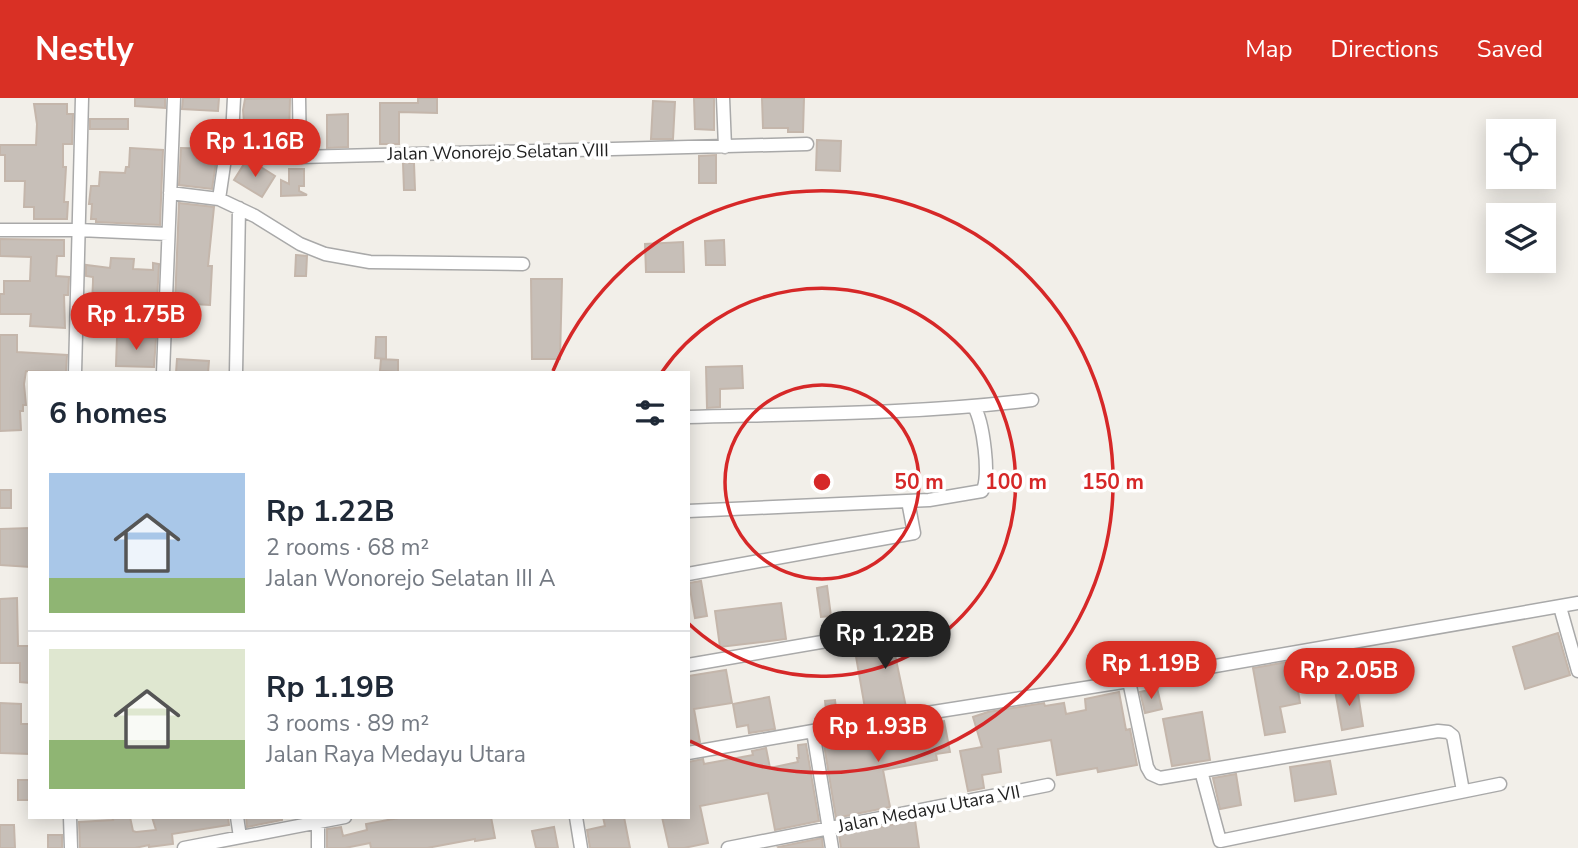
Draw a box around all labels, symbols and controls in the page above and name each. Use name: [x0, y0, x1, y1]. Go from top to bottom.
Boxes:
text: Nestly: [35, 27, 134, 72]
text: Map: [1245, 33, 1292, 65]
text: Directions: [1330, 33, 1439, 65]
text: Saved: [1477, 33, 1543, 65]
map controls: [1486, 119, 1556, 273]
button: locate: [1486, 119, 1556, 189]
pin: Rp 1.16B: [183, 120, 327, 179]
text: Rp 1.16B: [206, 126, 304, 157]
street label: Jalan Wonorejo Selatan VIII: [386, 138, 609, 166]
button: layers: [1486, 203, 1556, 273]
pin: Rp 1.75B: [64, 292, 208, 352]
text: Rp 1.75B: [87, 299, 185, 330]
text: 6 homes: [49, 393, 167, 434]
icon: filters: [631, 394, 669, 432]
text: 50 m: [894, 468, 944, 496]
text: 100 m: [985, 468, 1047, 496]
text: 150 m: [1082, 468, 1144, 496]
centre of rings: [810, 470, 834, 494]
text: Rp 1.22B: [266, 491, 395, 532]
icon: home: [105, 501, 189, 585]
text: 2 rooms · 68 m²: [266, 532, 429, 563]
text: Jalan Wonorejo Selatan III A: [266, 563, 556, 594]
pin: Rp 1.22B: [813, 612, 957, 671]
text: Rp 1.22B: [836, 618, 934, 649]
pin: Rp 1.19B: [1079, 642, 1223, 701]
text: Rp 1.19B: [1102, 648, 1200, 679]
pin: Rp 2.05B: [1277, 648, 1421, 708]
text: Rp 2.05B: [1300, 655, 1398, 686]
text: Rp 1.19B: [266, 667, 395, 708]
icon: home: [105, 677, 189, 761]
pin: Rp 1.93B: [806, 704, 950, 764]
text: 3 rooms · 89 m²: [266, 708, 429, 739]
text: Rp 1.93B: [829, 711, 927, 742]
text: Jalan Raya Medayu Utara: [266, 739, 526, 770]
street label: Jalan Medayu Utara VII: [835, 780, 1022, 839]

